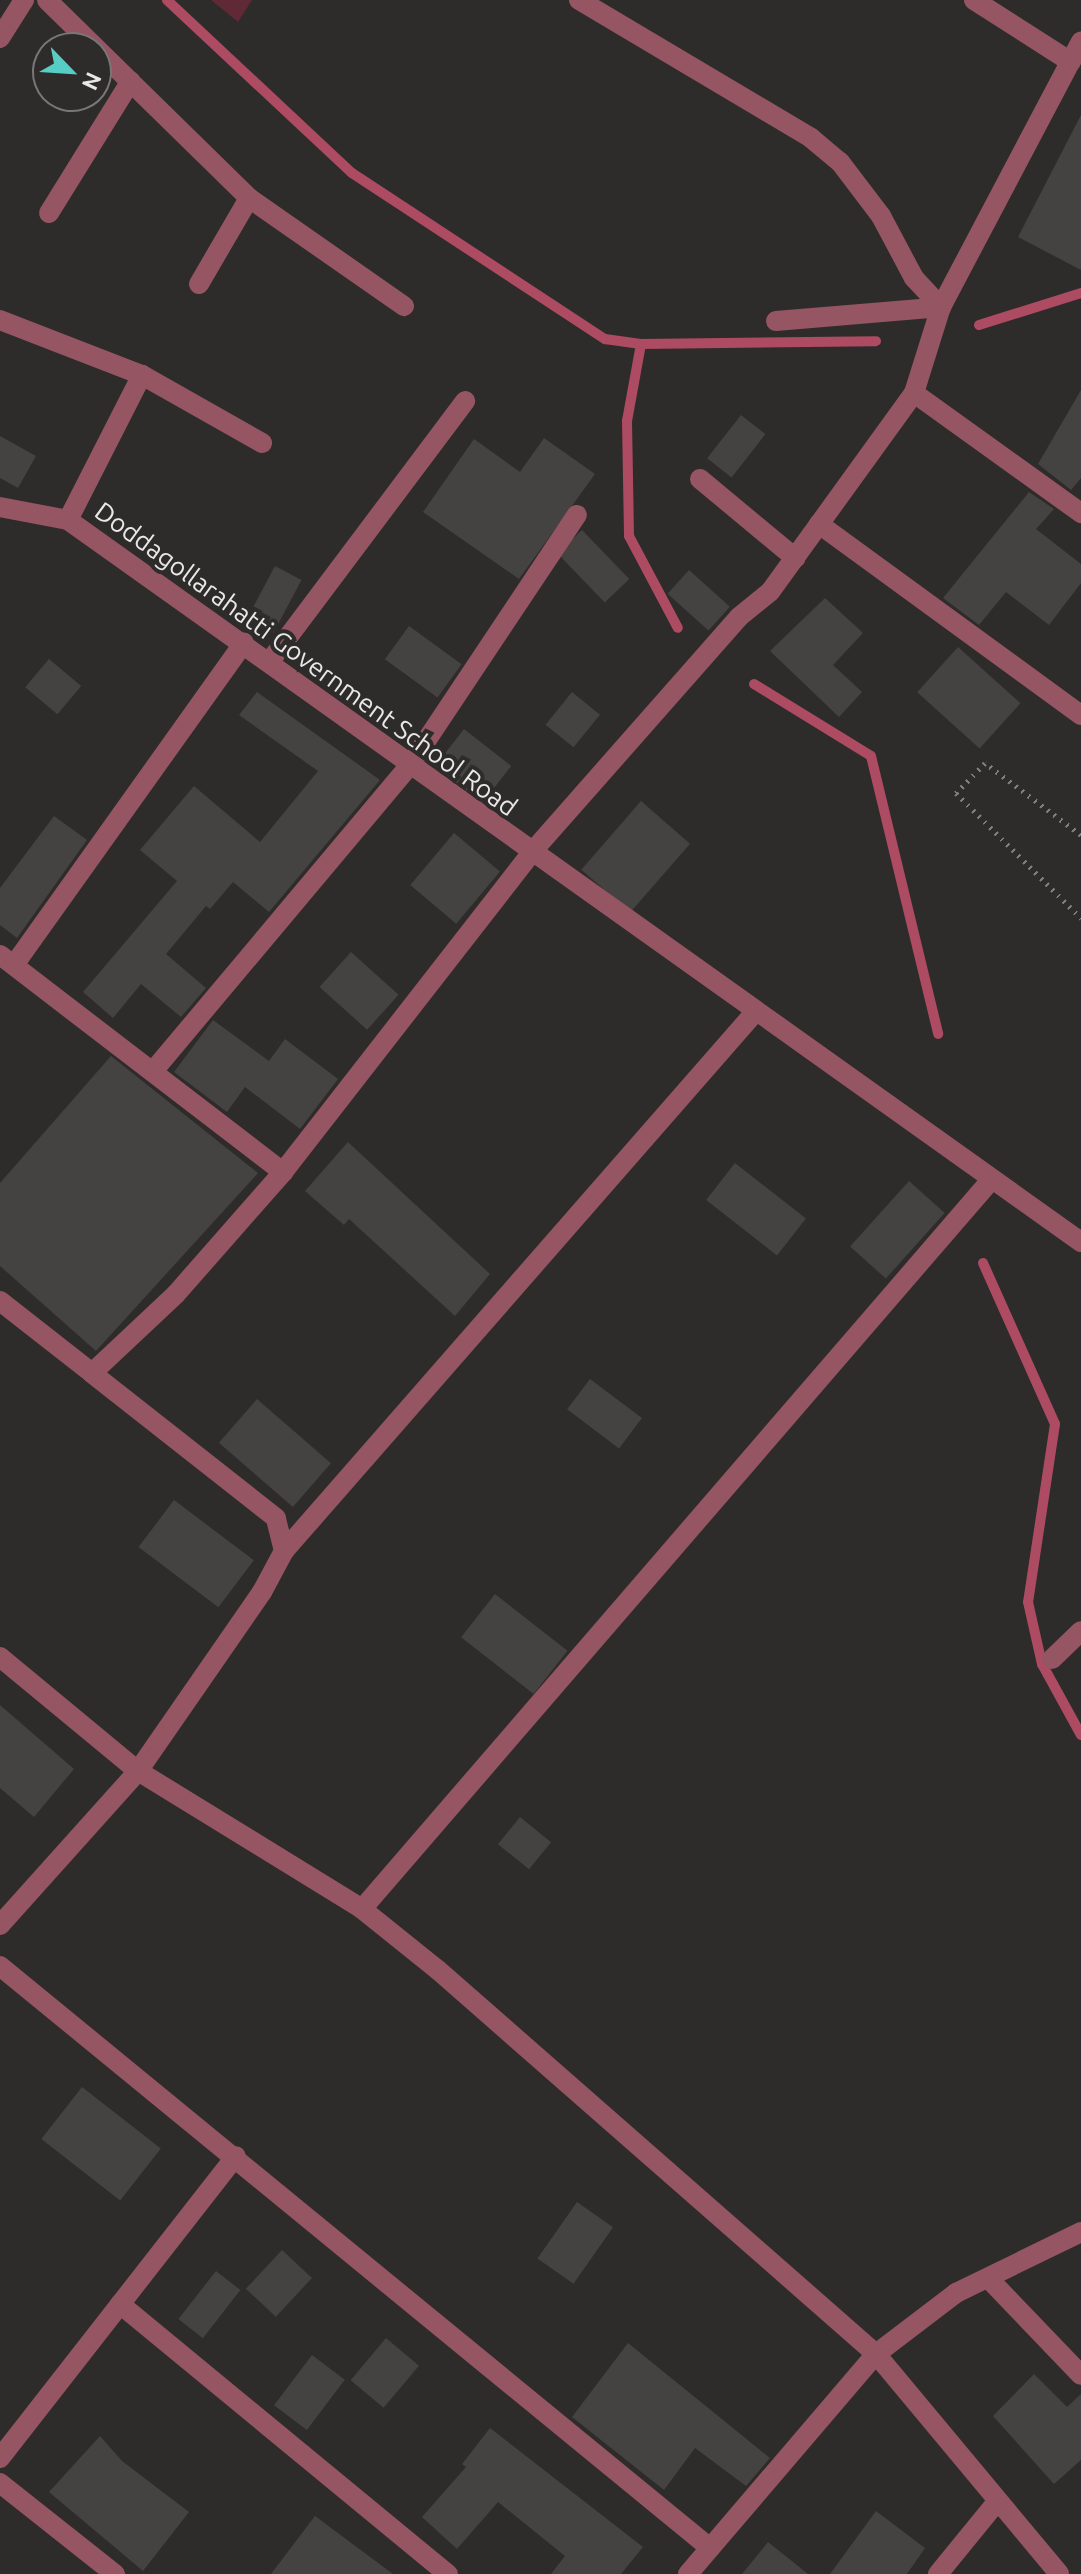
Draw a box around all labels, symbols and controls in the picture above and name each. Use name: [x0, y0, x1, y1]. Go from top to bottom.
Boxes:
north arrow: [32, 32, 112, 112]
text: N: [78, 69, 107, 94]
street label: Doddagollarahatti Government School Road: [89, 495, 523, 823]

